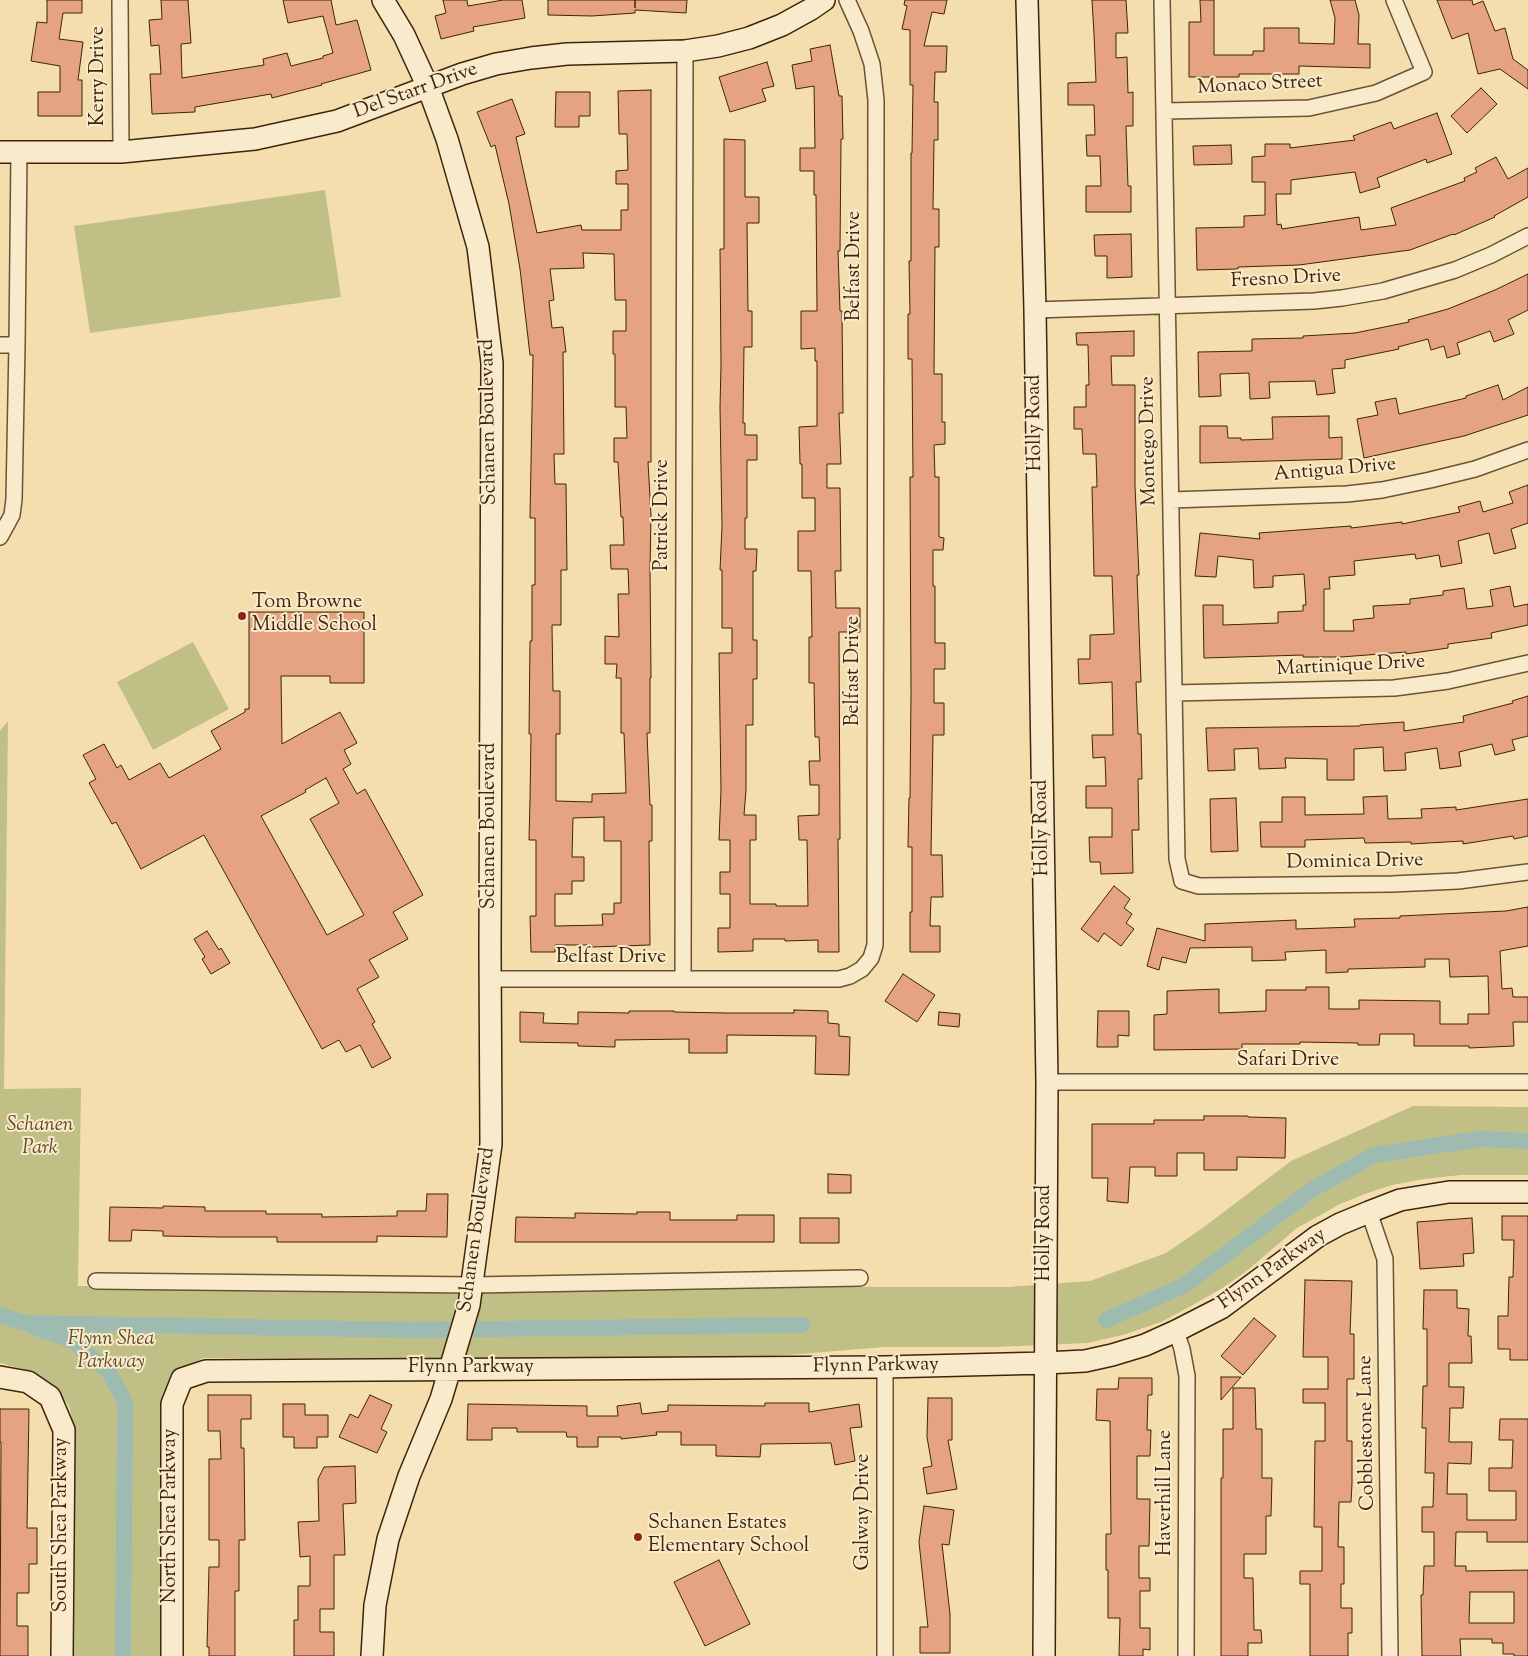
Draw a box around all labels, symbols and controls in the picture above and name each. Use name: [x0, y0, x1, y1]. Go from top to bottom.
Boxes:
street label: Kerry Drive: [88, 26, 112, 126]
street label: Del Starr Drive: [351, 58, 481, 126]
street label: Monaco Street: [1197, 71, 1323, 101]
street label: Belfast Drive: [844, 211, 868, 321]
street label: Fresno Drive: [1230, 265, 1342, 295]
street label: Schanen Boulevard: [477, 339, 503, 505]
street label: Holly Road: [1023, 374, 1049, 472]
street label: Montego Drive: [1137, 376, 1163, 506]
street label: Antigua Drive: [1273, 454, 1397, 488]
street label: Patrick Drive: [652, 459, 676, 571]
place label: Tom Browne Middle School: [252, 592, 377, 639]
marker: Tom Browne Middle School: [236, 610, 248, 622]
street label: Belfast Drive: [843, 616, 867, 726]
street label: Martinique Drive: [1276, 651, 1426, 683]
street label: Schanen Boulevard: [479, 743, 503, 909]
street label: Holly Road: [1030, 779, 1056, 877]
street label: Dominica Drive: [1286, 850, 1424, 876]
street label: Belfast Drive: [556, 947, 666, 971]
street label: Safari Drive: [1237, 1050, 1339, 1074]
park label: Schanen Park: [7, 1115, 73, 1162]
street label: Schanen Boulevard: [455, 1146, 501, 1314]
street label: Holly Road: [1034, 1185, 1058, 1281]
street label: Flynn Parkway: [1214, 1224, 1332, 1316]
park label: Flynn Shea Parkway: [67, 1329, 155, 1376]
street label: Flynn Parkway: [813, 1354, 939, 1380]
street label: Cobblestone Lane: [1355, 1355, 1381, 1511]
street label: Flynn Parkway: [408, 1357, 534, 1381]
street label: North Shea Parkway: [160, 1429, 184, 1603]
street label: Haverhill Lane: [1155, 1430, 1179, 1556]
street label: South Shea Parkway: [51, 1437, 75, 1613]
street label: Galway Drive: [853, 1453, 877, 1571]
place label: Schanen Estates Elementary School: [648, 1513, 809, 1560]
marker: Schanen Estates Elementary School: [632, 1531, 644, 1543]

